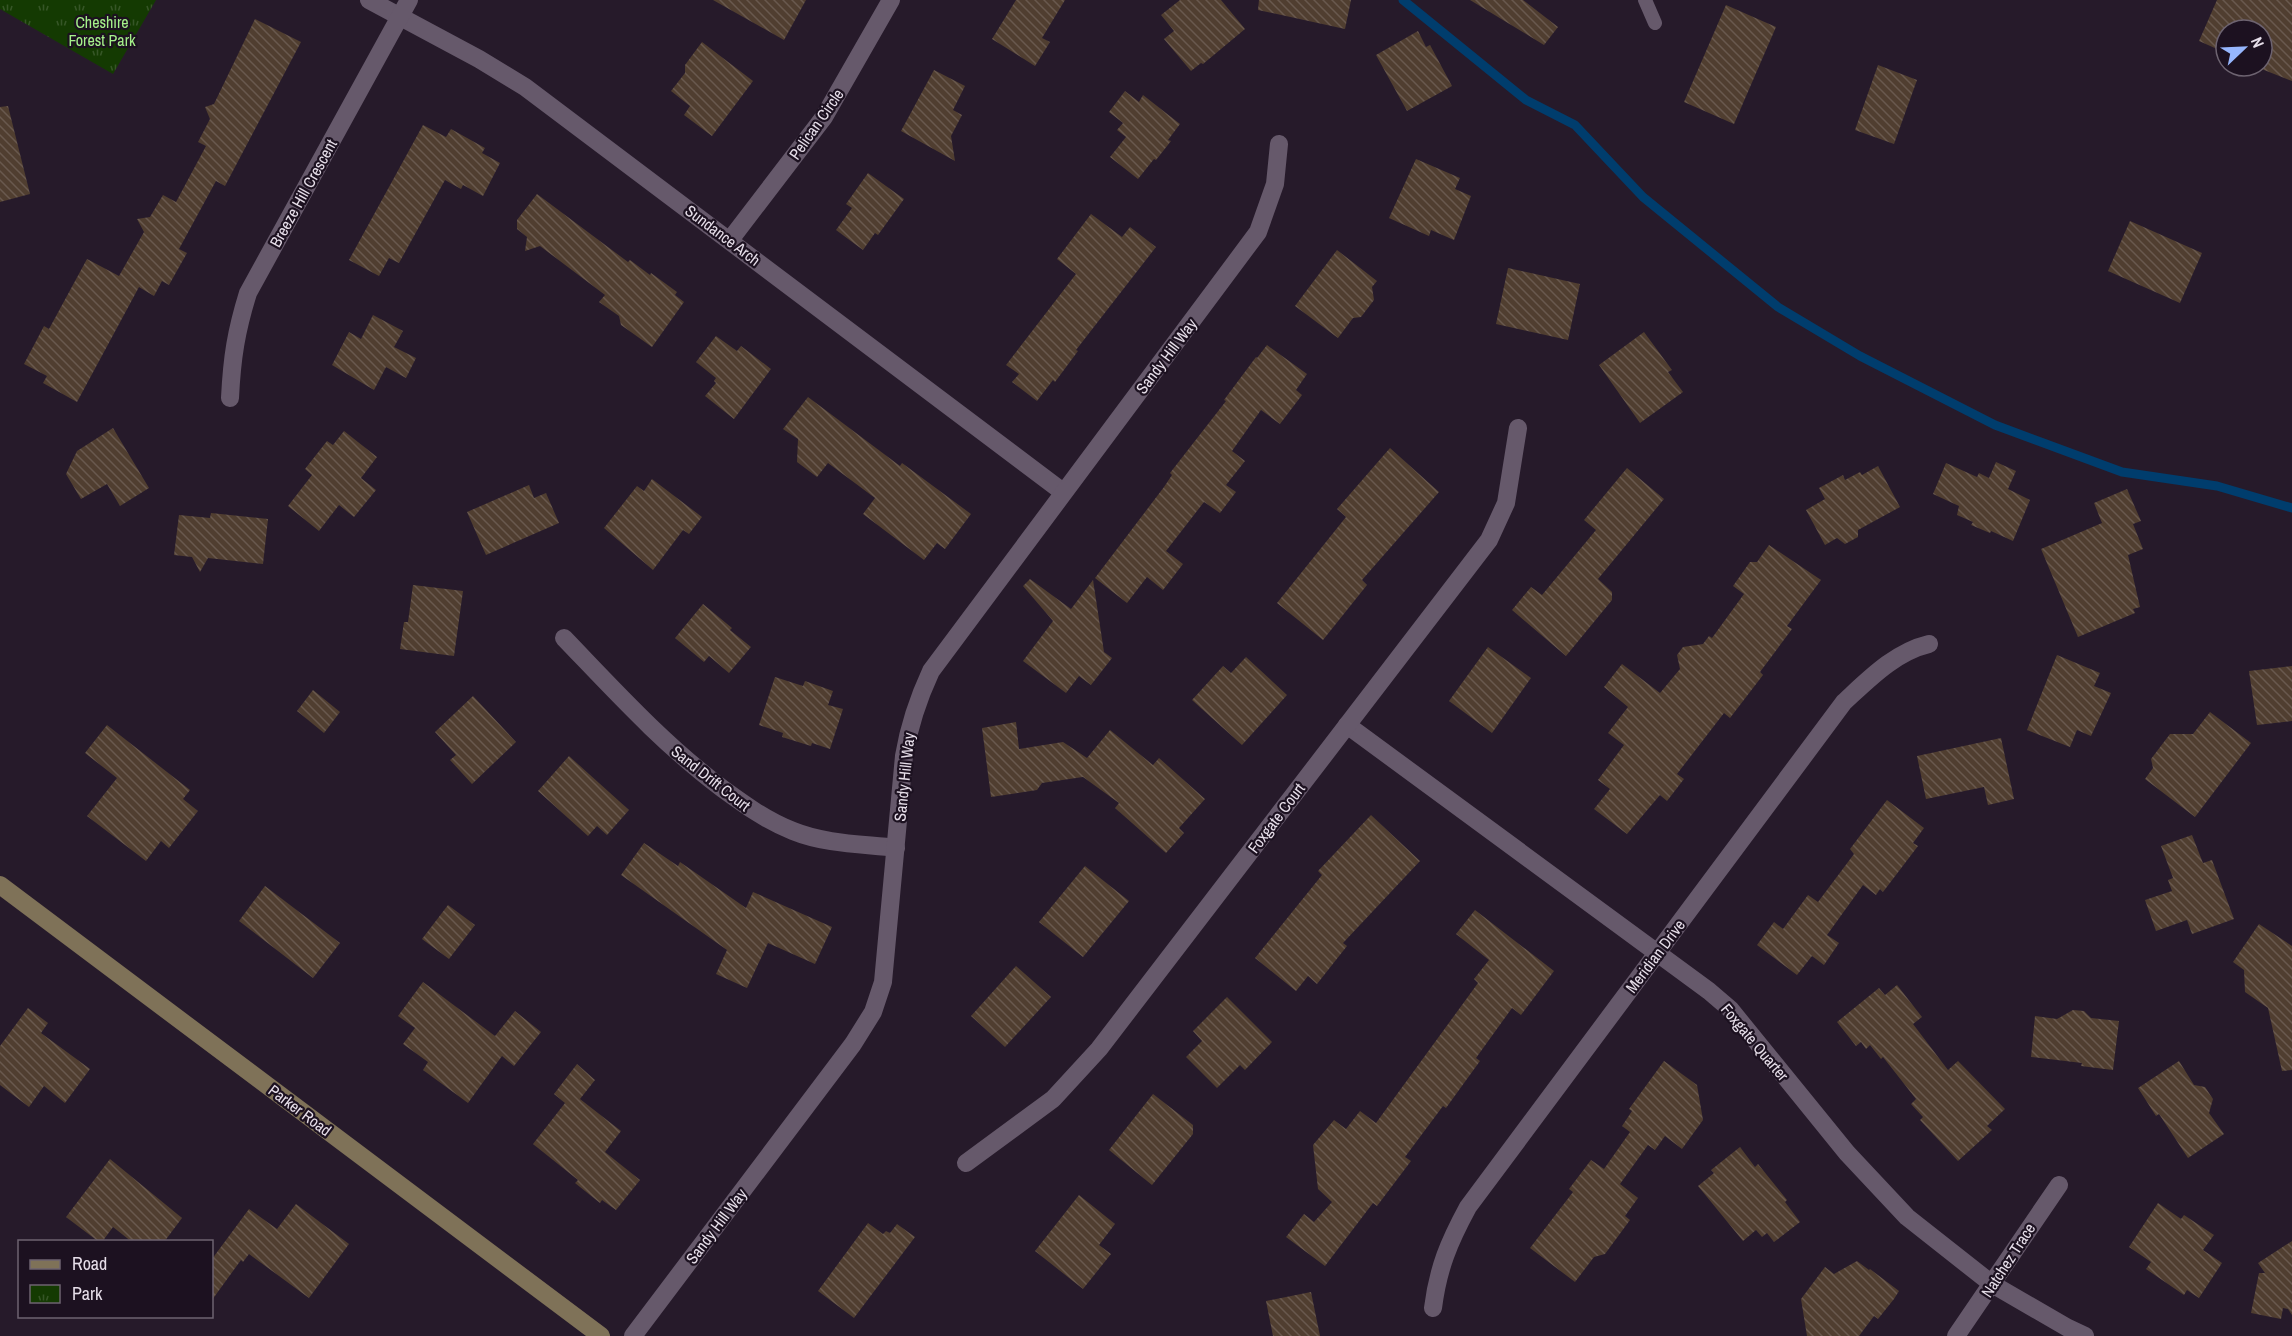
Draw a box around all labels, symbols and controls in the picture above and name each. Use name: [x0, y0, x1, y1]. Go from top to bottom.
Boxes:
park label: Cheshire Forest Park: [68, 11, 136, 51]
north arrow: [2214, 18, 2274, 78]
text: N: [2246, 33, 2270, 51]
street label: Pelican Circle: [784, 84, 848, 164]
street label: Breeze Hill Crescent: [264, 135, 342, 251]
street label: Sundance Arch: [681, 199, 765, 271]
street label: Sandy Hill Way: [1130, 313, 1202, 398]
street label: Sandy Hill Way: [888, 731, 920, 823]
street label: Sand Drift Court: [667, 740, 755, 816]
street label: Foxgate Court: [1242, 778, 1310, 858]
street label: Meridian Drive: [1620, 915, 1690, 997]
street label: Foxgate Quarter: [1716, 999, 1794, 1086]
street label: Parker Road: [264, 1079, 336, 1141]
street label: Sandy Hill Way: [680, 1183, 752, 1268]
street label: Natchez Trace: [1976, 1219, 2040, 1301]
legend: [18, 1240, 213, 1318]
text: Road: [72, 1251, 107, 1276]
text: Park: [72, 1281, 103, 1306]

